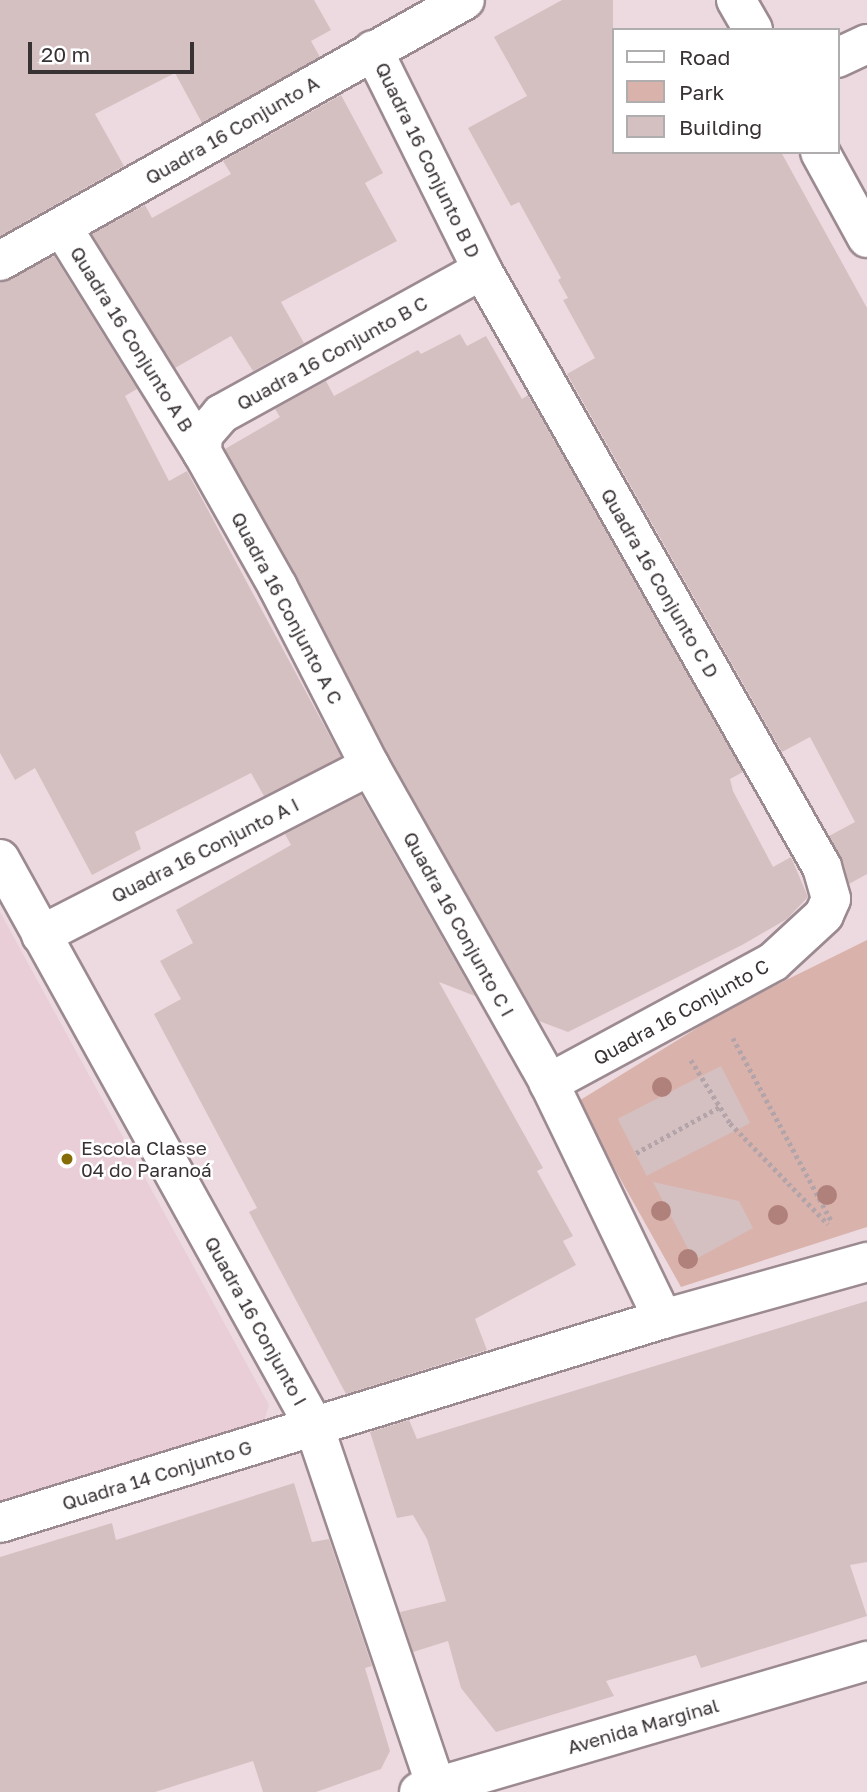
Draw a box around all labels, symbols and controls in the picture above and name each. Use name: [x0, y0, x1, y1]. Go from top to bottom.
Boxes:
scale bar: [32, 28, 198, 72]
legend: [612, 28, 839, 154]
text: 20 m: [41, 41, 90, 67]
text: Road: [679, 44, 730, 70]
street label: Quadra 16 Conjunto B D: [371, 58, 485, 262]
street label: Quadra 16 Conjunto A: [141, 71, 323, 189]
text: Park: [679, 79, 724, 105]
text: Building: [679, 114, 762, 140]
street label: Quadra 16 Conjunto A B: [66, 242, 198, 436]
street label: Quadra 16 Conjunto B C: [233, 291, 431, 415]
street label: Quadra 16 Conjunto C D: [596, 484, 724, 682]
street label: Quadra 16 Conjunto A C: [227, 508, 347, 708]
street label: Quadra 16 Conjunto A I: [107, 793, 303, 907]
street label: Quadra 16 Conjunto C I: [399, 828, 519, 1020]
street label: Quadra 16 Conjunto C: [589, 954, 773, 1070]
place label: Escola Classe 04 do Paranoá: [81, 1137, 212, 1181]
marker: Escola Classe 04 do Paranoá: [59, 1151, 75, 1167]
street label: Quadra 16 Conjunto I: [200, 1232, 312, 1410]
street label: Quadra 14 Conjunto G: [59, 1435, 255, 1515]
street label: Avenida Marginal: [565, 1693, 721, 1759]

